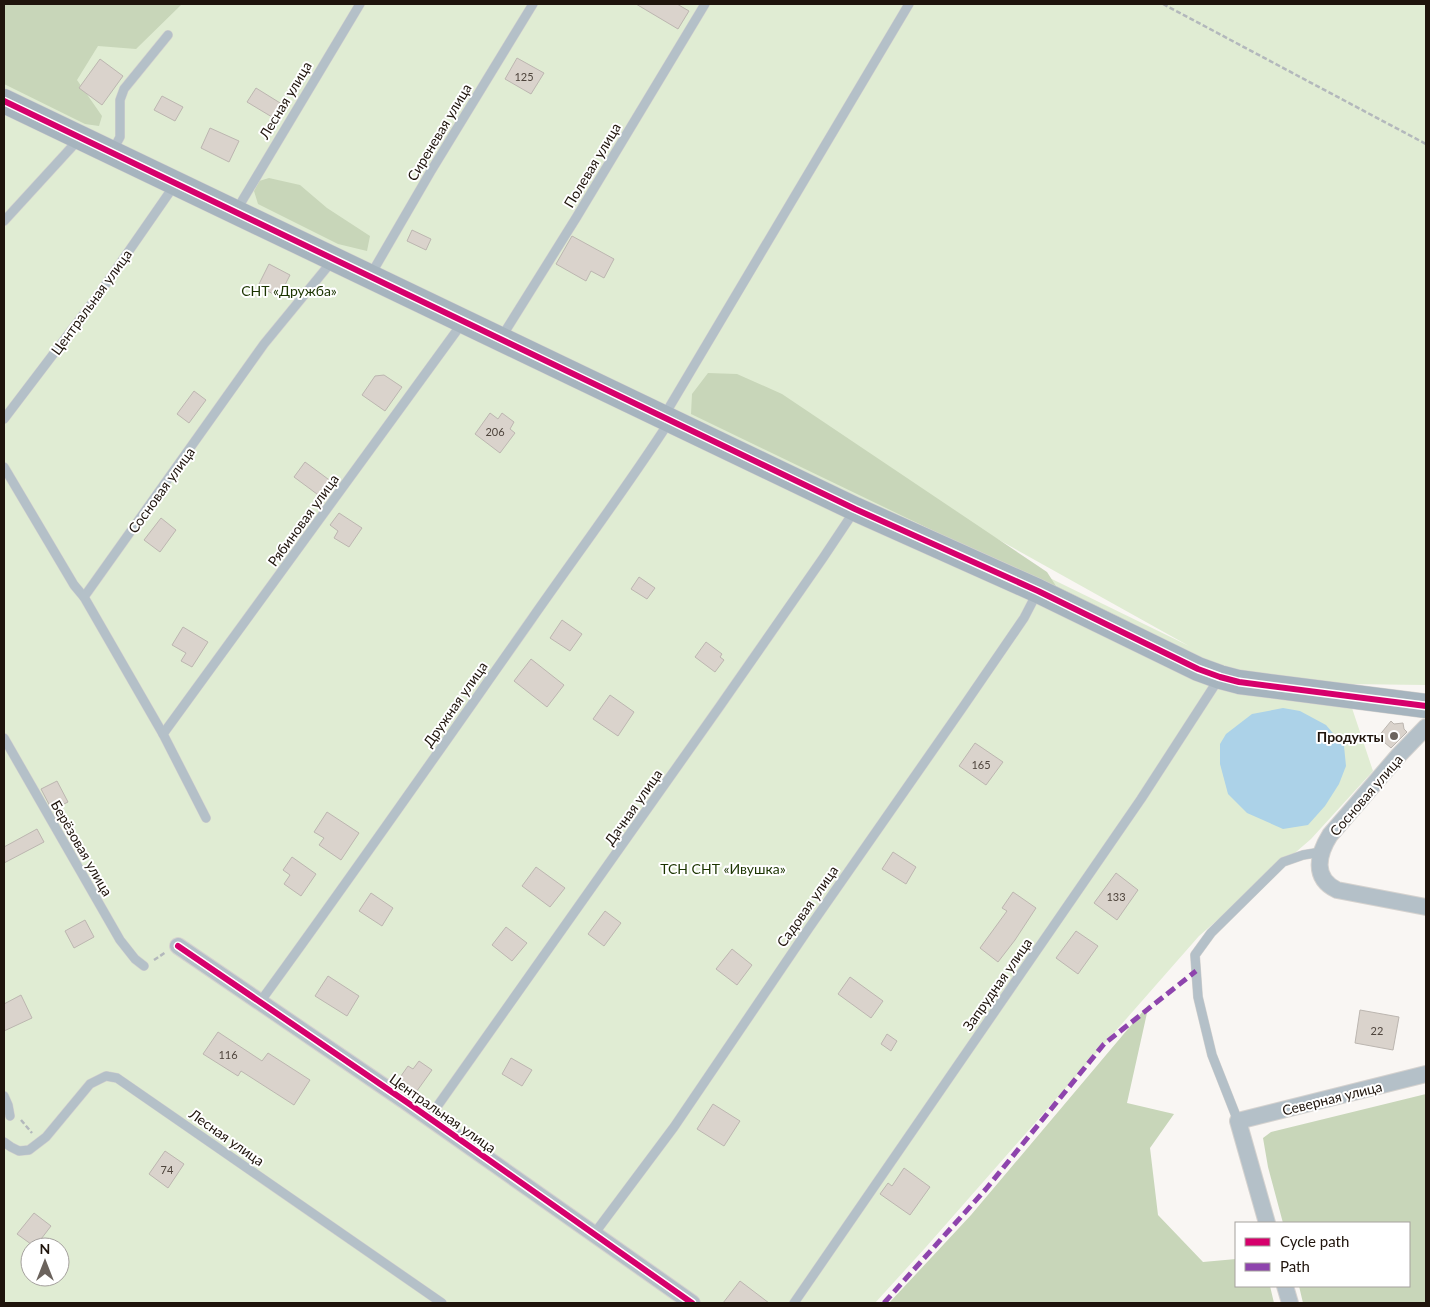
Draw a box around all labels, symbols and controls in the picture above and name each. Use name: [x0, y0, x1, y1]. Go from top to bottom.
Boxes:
street label: Лесная улица: [255, 58, 315, 143]
house number: 125: [514, 70, 534, 83]
street label: Сиреневая улица: [403, 80, 475, 184]
street label: Полевая улица: [560, 119, 624, 211]
street label: Центральная улица: [47, 246, 135, 358]
park label: СНТ «Дружба»: [241, 282, 337, 299]
house number: 206: [485, 425, 505, 438]
street label: Сосновая улица: [124, 444, 198, 536]
street label: Рябиновая улица: [264, 471, 342, 569]
street label: Дружная улица: [419, 658, 491, 750]
place label: Продукты: [1317, 728, 1384, 745]
marker: Продукты: [1388, 730, 1400, 742]
street label: Сосновая улица: [1326, 751, 1406, 839]
house number: 165: [971, 758, 991, 771]
street label: Дачная улица: [601, 766, 665, 848]
street label: Берёзовая улица: [48, 797, 116, 899]
park label: ТСН СНТ «Ивушка»: [660, 860, 786, 877]
street label: Садовая улица: [773, 862, 841, 950]
house number: 133: [1106, 890, 1126, 903]
street label: Запрудная улица: [959, 934, 1035, 1034]
house number: 22: [1371, 1024, 1383, 1037]
house number: 116: [218, 1048, 238, 1061]
street label: Центральная улица: [386, 1070, 500, 1156]
street label: Северная улица: [1280, 1077, 1384, 1119]
street label: Лесная улица: [185, 1104, 268, 1169]
house number: 74: [161, 1163, 174, 1176]
legend: [1235, 1222, 1410, 1287]
text: Cycle path: [1280, 1232, 1349, 1250]
north arrow: [20, 1237, 70, 1287]
text: N: [40, 1240, 50, 1257]
text: Path: [1280, 1257, 1310, 1275]

